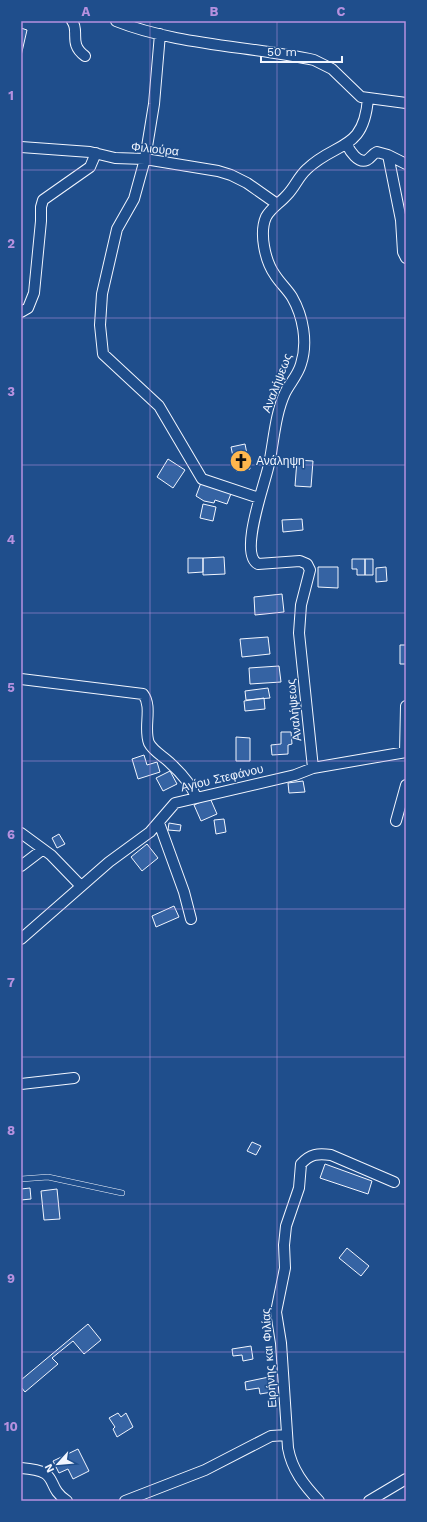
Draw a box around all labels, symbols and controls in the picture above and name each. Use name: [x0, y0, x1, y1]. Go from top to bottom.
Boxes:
text: A: [82, 4, 91, 19]
text: B: [210, 4, 219, 19]
text: C: [337, 4, 346, 19]
scale bar: [261, 38, 342, 64]
text: 50 m: [267, 45, 297, 59]
text: 1: [8, 88, 14, 103]
street label: Φιλιούρα: [130, 140, 180, 158]
text: 2: [7, 236, 15, 251]
street label: Αναλήψεως: [259, 351, 295, 415]
text: 3: [7, 384, 15, 399]
church icon: Ανάληψη: [228, 448, 254, 474]
place label: Ανάληψη: [256, 454, 305, 468]
text: 4: [7, 532, 16, 547]
street label: Αναλήψεως: [284, 678, 304, 742]
text: 5: [7, 680, 15, 695]
street label: Αγίου Στεφάνου: [179, 762, 265, 794]
text: 6: [7, 827, 15, 842]
text: 7: [7, 975, 15, 990]
text: 8: [7, 1123, 15, 1138]
text: 9: [7, 1271, 15, 1286]
street label: Ειρήνης και Φιλίας: [259, 1307, 279, 1408]
text: 10: [4, 1419, 18, 1434]
north arrow: [38, 1444, 78, 1484]
text: N: [42, 1462, 57, 1475]

